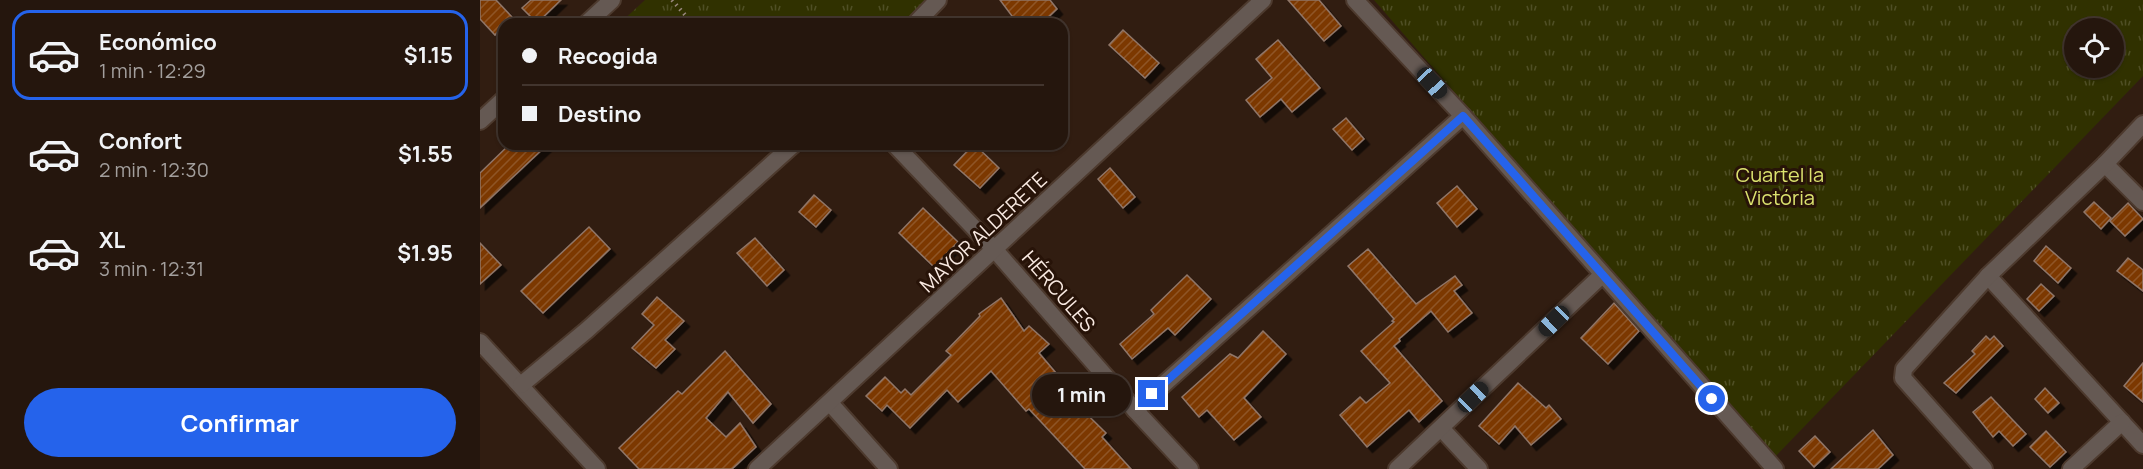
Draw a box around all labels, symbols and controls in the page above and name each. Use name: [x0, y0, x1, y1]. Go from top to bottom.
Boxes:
map controls: [2064, 18, 2124, 78]
button: locate: [2064, 18, 2124, 78]
text: Económico: [99, 27, 217, 57]
icon: car: [27, 28, 81, 82]
text: $1.15: [404, 40, 453, 70]
text: Recogida: [558, 41, 658, 71]
text: 1 min · 12:29: [99, 57, 206, 84]
car: [1413, 64, 1451, 102]
text: Destino: [558, 99, 641, 129]
text: Confort: [99, 126, 182, 156]
icon: car: [27, 127, 81, 181]
text: $1.55: [398, 139, 453, 169]
text: 2 min · 12:30: [99, 156, 209, 183]
park label: Cuartel la Victória: [1736, 161, 1824, 211]
street label: MAYOR ALDERETE: [914, 166, 1052, 298]
text: XL: [99, 225, 125, 255]
icon: car: [27, 226, 81, 280]
text: $1.95: [397, 238, 453, 268]
street label: HÉRCULES: [1016, 245, 1102, 337]
text: 3 min · 12:31: [99, 255, 204, 282]
car: [1535, 302, 1573, 340]
callout: 1 min: [1032, 373, 1131, 415]
car: [1454, 378, 1492, 416]
route end: [1138, 380, 1165, 407]
text: 1 min: [1057, 381, 1106, 408]
route start: [1698, 385, 1725, 412]
button: Confirmar: [24, 388, 456, 457]

